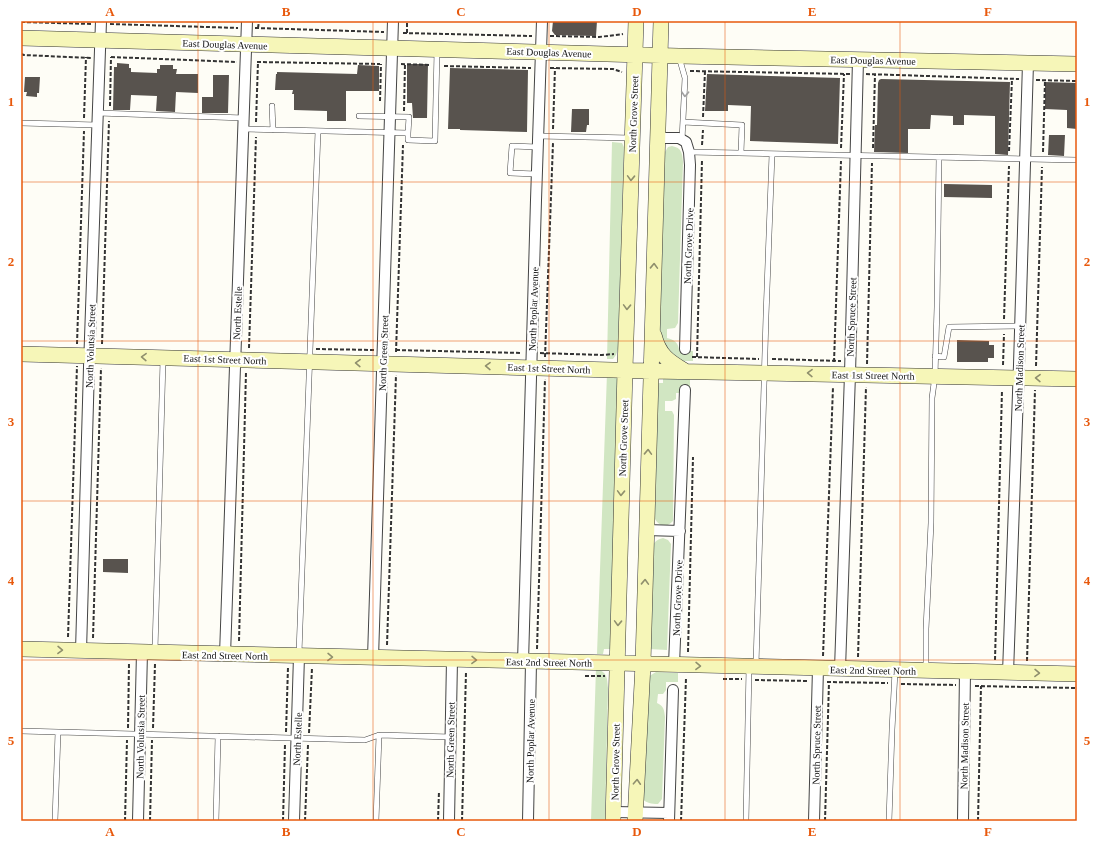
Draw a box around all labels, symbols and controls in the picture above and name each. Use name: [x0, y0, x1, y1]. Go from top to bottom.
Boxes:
text: A: [105, 4, 115, 19]
text: B: [282, 4, 291, 19]
text: C: [456, 4, 466, 19]
text: D: [632, 4, 642, 19]
text: E: [808, 4, 816, 19]
text: F: [984, 4, 992, 19]
street label: East Douglas Avenue: [182, 38, 268, 52]
street label: East Douglas Avenue: [506, 46, 592, 60]
street label: East Douglas Avenue: [830, 54, 916, 67]
street label: North Grove Street: [627, 75, 640, 153]
one-way arrow: [680, 91, 689, 97]
text: 1: [8, 94, 14, 109]
text: 1: [1084, 94, 1090, 109]
one-way arrow: [627, 175, 635, 181]
street label: North Grove Drive: [682, 207, 695, 284]
text: 2: [8, 254, 14, 269]
text: 2: [1084, 254, 1090, 269]
one-way arrow: [649, 263, 658, 269]
street label: North Poplar Avenue: [527, 266, 540, 351]
street label: North Spruce Street: [845, 277, 858, 357]
street label: North Estelle: [231, 286, 244, 340]
street label: North Volutsia Street: [84, 304, 97, 388]
one-way arrow: [622, 304, 631, 311]
street label: North Green Street: [377, 315, 390, 391]
street label: North Madison Street: [1012, 324, 1027, 412]
one-way arrow: [141, 353, 147, 361]
street label: East 1st Street North: [183, 353, 267, 366]
one-way arrow: [355, 359, 361, 368]
one-way arrow: [485, 362, 491, 371]
street label: East 1st Street North: [507, 362, 591, 375]
one-way arrow: [807, 369, 813, 377]
street label: East 1st Street North: [831, 369, 915, 382]
one-way arrow: [1035, 374, 1041, 382]
street label: North Grove Street: [617, 399, 630, 477]
text: 3: [8, 414, 15, 429]
text: 3: [1084, 414, 1091, 429]
one-way arrow: [644, 449, 653, 455]
one-way arrow: [617, 490, 625, 496]
street label: North Grove Drive: [671, 559, 684, 636]
text: 4: [8, 573, 15, 588]
text: 4: [1084, 573, 1091, 588]
one-way arrow: [641, 579, 649, 585]
one-way arrow: [613, 620, 622, 626]
one-way arrow: [57, 646, 63, 654]
street label: East 2nd Street North: [182, 649, 268, 662]
one-way arrow: [327, 653, 333, 661]
one-way arrow: [471, 656, 477, 665]
street label: East 2nd Street North: [506, 656, 592, 669]
one-way arrow: [695, 661, 701, 670]
street label: East 2nd Street North: [830, 664, 916, 677]
one-way arrow: [1034, 669, 1040, 678]
street label: North Volutsia Street: [134, 695, 147, 779]
street label: North Poplar Avenue: [524, 698, 537, 783]
street label: North Green Street: [444, 702, 457, 778]
street label: North Madison Street: [958, 702, 971, 789]
street label: North Spruce Street: [810, 705, 823, 785]
street label: North Estelle: [291, 712, 304, 766]
street label: North Grove Street: [609, 723, 622, 800]
text: 5: [8, 733, 15, 748]
text: 5: [1084, 733, 1091, 748]
one-way arrow: [633, 779, 641, 785]
text: A: [105, 824, 115, 839]
text: B: [282, 824, 291, 839]
text: C: [456, 824, 466, 839]
text: D: [632, 824, 642, 839]
text: E: [808, 824, 816, 839]
text: F: [984, 824, 992, 839]

